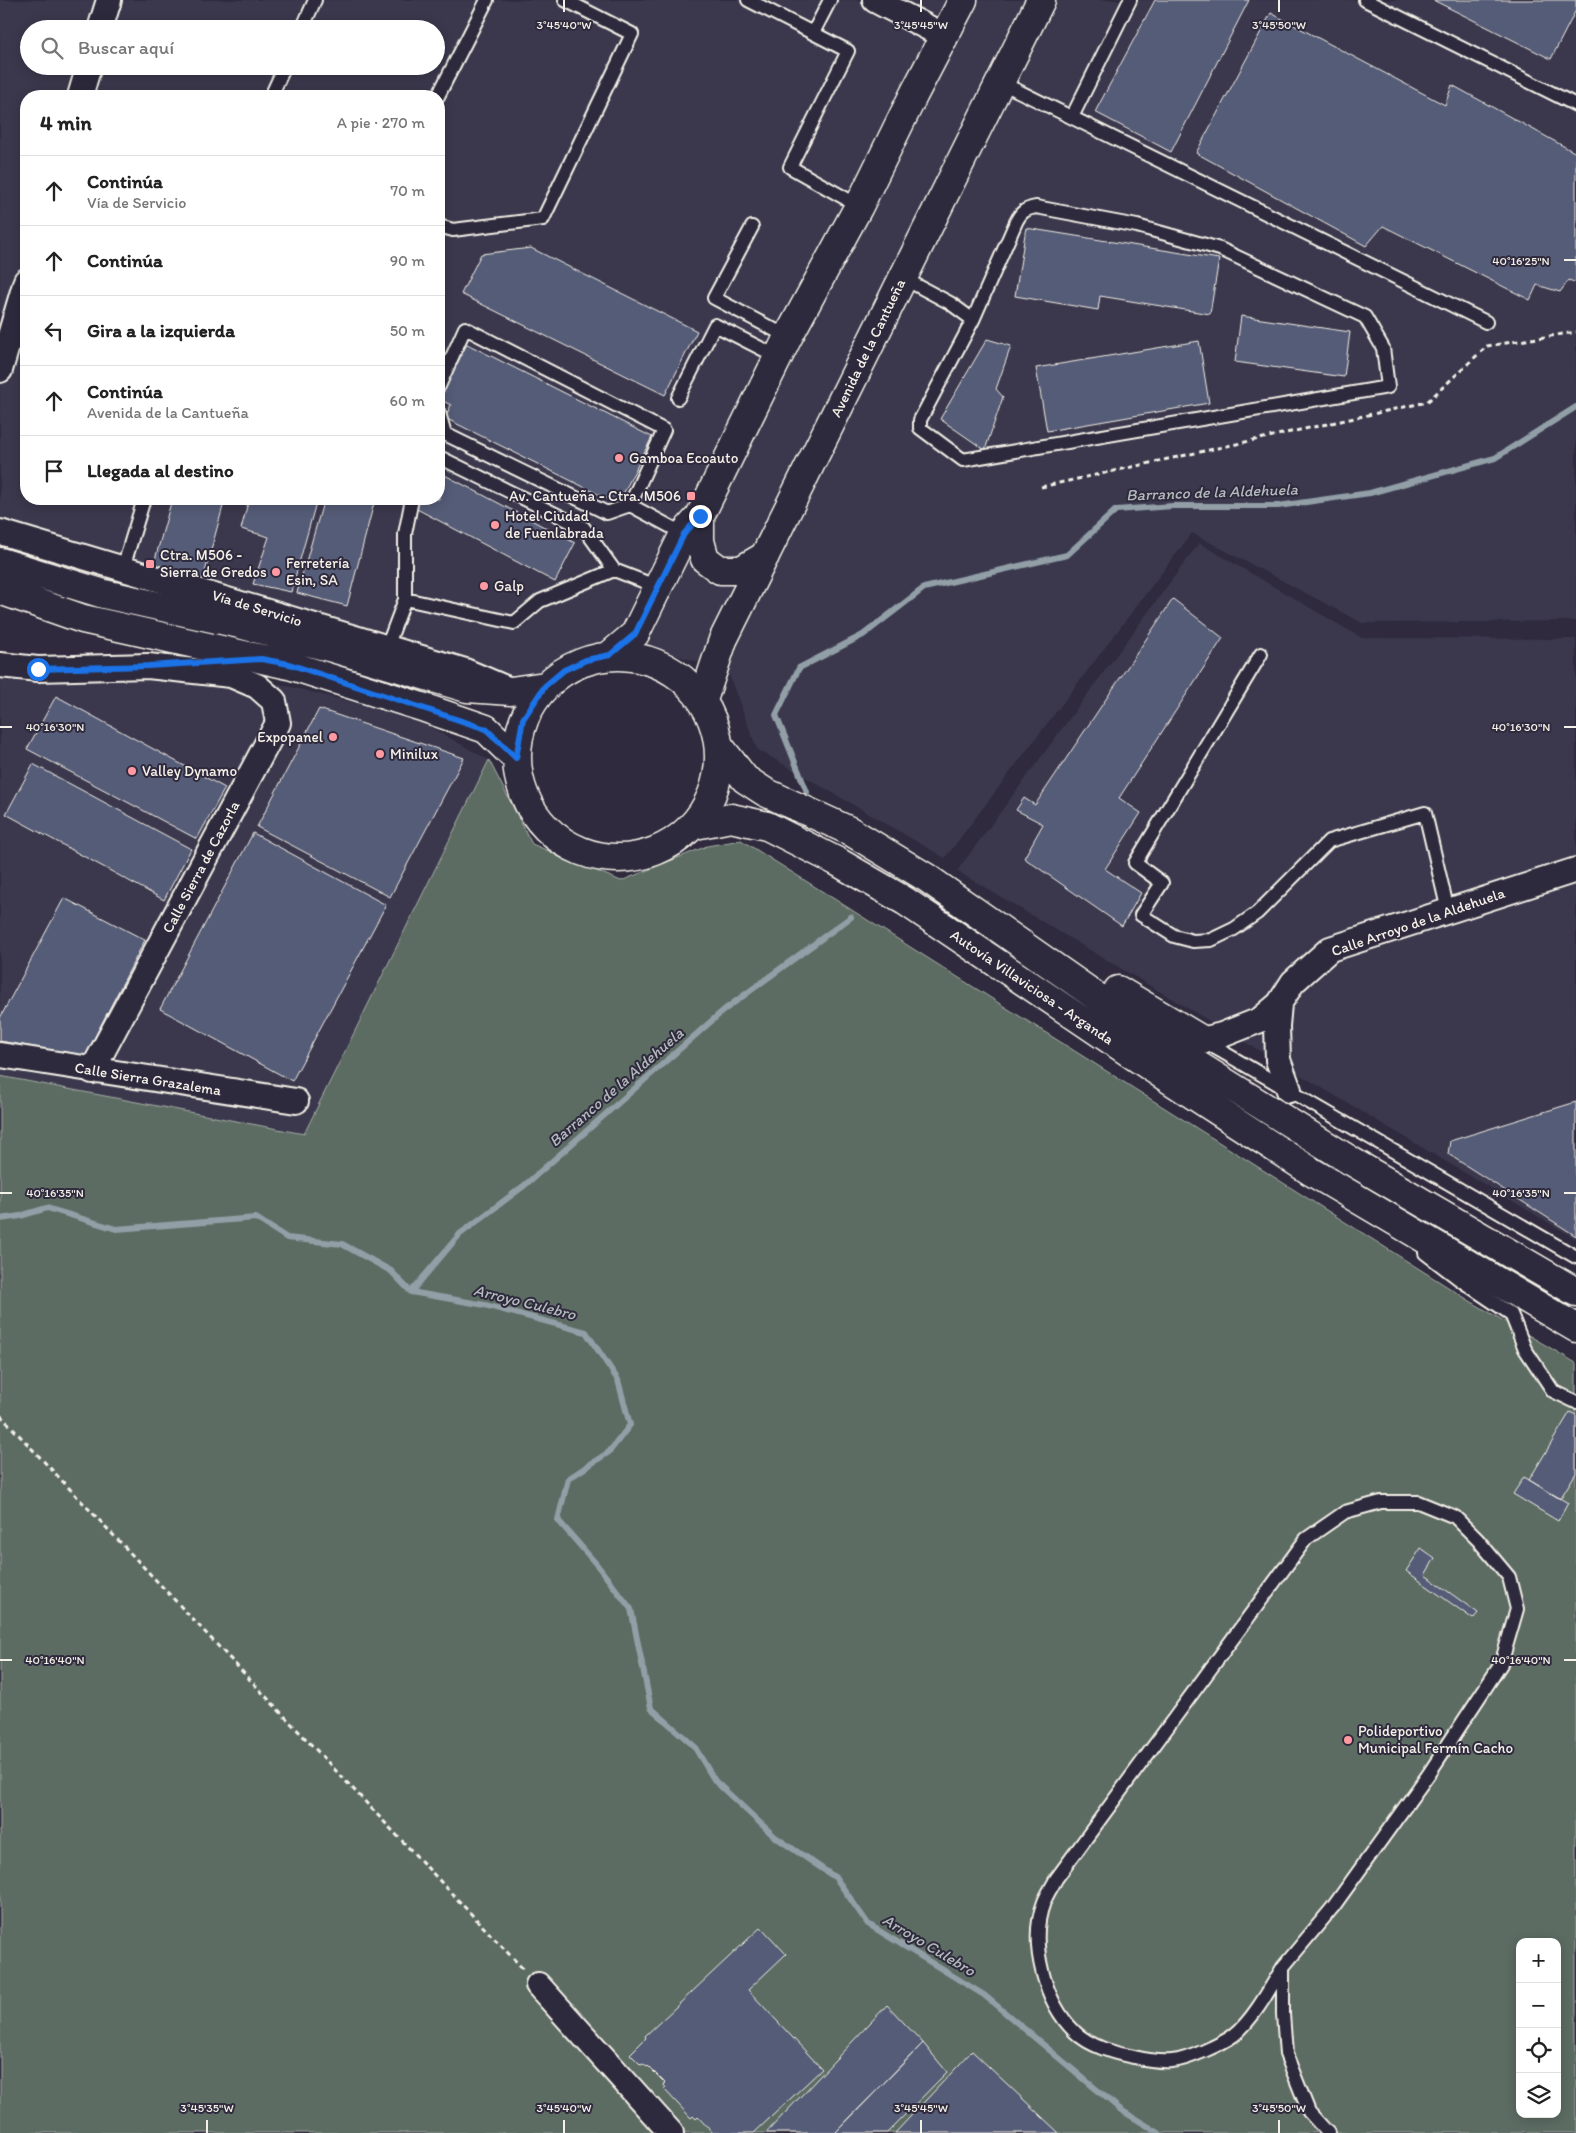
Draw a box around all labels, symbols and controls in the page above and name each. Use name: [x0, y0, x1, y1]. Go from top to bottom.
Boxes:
text: 3°45'40"W: [536, 18, 592, 32]
text: 3°45'45"W: [894, 18, 948, 32]
text: 3°45'50"W: [1252, 18, 1306, 32]
search box: [20, 20, 445, 75]
icon: search: [38, 34, 66, 62]
text: Buscar aquí: [78, 36, 174, 59]
text: 4 min: [40, 110, 92, 135]
text: A pie · 270 m: [337, 113, 425, 132]
text: Continúa: [87, 170, 163, 193]
icon: ahead: [40, 177, 68, 205]
text: 70 m: [390, 181, 425, 200]
text: Vía de Servicio: [87, 193, 186, 212]
icon: ahead: [40, 247, 68, 275]
text: Continúa: [87, 249, 163, 272]
text: 90 m: [390, 251, 425, 270]
text: 40°16'25"N: [1492, 254, 1550, 268]
street label: Avenida de la Cantueña: [827, 276, 909, 420]
icon: left: [40, 317, 68, 345]
text: Gira a la izquierda: [87, 319, 235, 342]
text: 50 m: [390, 321, 425, 340]
text: Continúa: [87, 380, 163, 403]
icon: ahead: [40, 387, 68, 415]
text: 60 m: [390, 391, 425, 410]
text: Avenida de la Cantueña: [87, 403, 249, 422]
place label: Gamboa Ecoauto: [629, 449, 738, 467]
marker: Gamboa Ecoauto: [613, 452, 625, 464]
icon: arrive: [40, 457, 68, 485]
text: Llegada al destino: [87, 459, 234, 482]
water label: Barranco de la Aldehuela: [1126, 479, 1299, 504]
place label: Av. Cantueña - Ctra. M506: [509, 487, 681, 505]
marker: Av. Cantueña - Ctra. M506: [685, 490, 697, 502]
route end: [689, 505, 712, 528]
place label: Hotel Ciudad de Fuenlabrada: [505, 507, 604, 542]
marker: Hotel Ciudad de Fuenlabrada: [489, 519, 501, 531]
place label: Ctra. M506 - Sierra de Gredos: [160, 546, 267, 581]
place label: Ferretería Esin, SA: [286, 554, 350, 589]
marker: Ctra. M506 - Sierra de Gredos: [144, 558, 156, 570]
marker: Ferretería Esin, SA: [270, 566, 282, 578]
place label: Galp: [494, 577, 524, 595]
marker: Galp: [478, 580, 490, 592]
street label: Vía de Servicio: [210, 586, 304, 630]
route start: [27, 658, 50, 681]
text: 40°16'30"N: [26, 720, 84, 734]
text: 40°16'30"N: [1492, 720, 1550, 734]
place label: Expopanel: [257, 728, 324, 746]
marker: Expopanel: [327, 731, 339, 743]
place label: Minilux: [390, 745, 439, 763]
marker: Minilux: [374, 748, 386, 760]
place label: Valley Dynamo: [142, 762, 237, 780]
marker: Valley Dynamo: [126, 765, 138, 777]
street label: Calle Sierra de Cazorla: [159, 798, 244, 936]
street label: Calle Arroyo de la Aldehuela: [1329, 884, 1507, 960]
street label: Autovía Villaviciosa - Arganda: [947, 926, 1117, 1049]
water label: Barranco de la Aldehuela: [545, 1023, 688, 1151]
street label: Calle Sierra Grazalema: [73, 1059, 223, 1100]
text: 40°16'35"N: [26, 1186, 84, 1200]
text: 40°16'35"N: [1492, 1186, 1550, 1200]
water label: Arroyo Culebro: [472, 1280, 579, 1324]
text: 40°16'40"N: [25, 1653, 85, 1667]
text: 40°16'40"N: [1491, 1653, 1551, 1667]
place label: Polideportivo Municipal Fermín Cacho: [1358, 1722, 1513, 1757]
marker: Polideportivo Municipal Fermín Cacho: [1342, 1734, 1354, 1746]
water label: Arroyo Culebro: [879, 1910, 979, 1980]
map controls: [1516, 1938, 1561, 2118]
button: +: [1516, 1938, 1561, 1983]
button: −: [1516, 1983, 1561, 2028]
button: locate: [1516, 2028, 1561, 2073]
button: layers: [1516, 2073, 1561, 2118]
text: 3°45'35"W: [180, 2101, 234, 2115]
text: 3°45'40"W: [536, 2101, 592, 2115]
text: 3°45'45"W: [894, 2101, 948, 2115]
text: 3°45'50"W: [1252, 2101, 1306, 2115]

